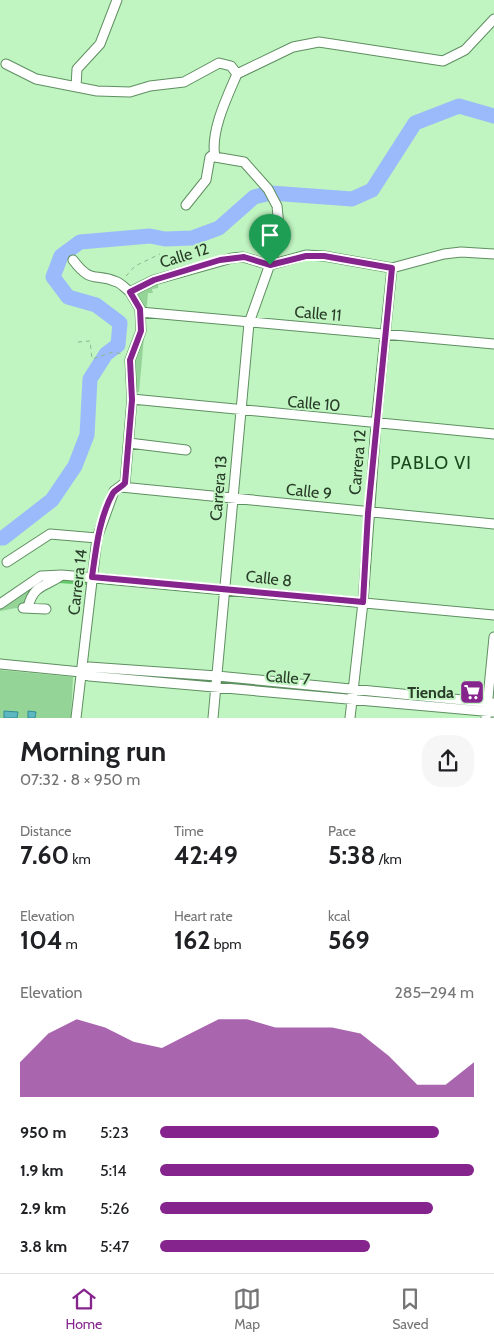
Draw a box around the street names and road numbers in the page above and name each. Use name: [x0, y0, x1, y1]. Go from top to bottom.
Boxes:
street label: Calle 12: [157, 239, 211, 272]
street label: Calle 11: [294, 302, 342, 325]
street label: Calle 10: [287, 392, 341, 415]
street label: Carrera 12: [345, 429, 370, 495]
street label: Carrera 13: [206, 454, 231, 522]
street label: Calle 9: [285, 480, 333, 503]
street label: Carrera 14: [64, 548, 91, 616]
street label: Calle 8: [245, 567, 293, 590]
street label: Calle 7: [265, 666, 311, 689]

